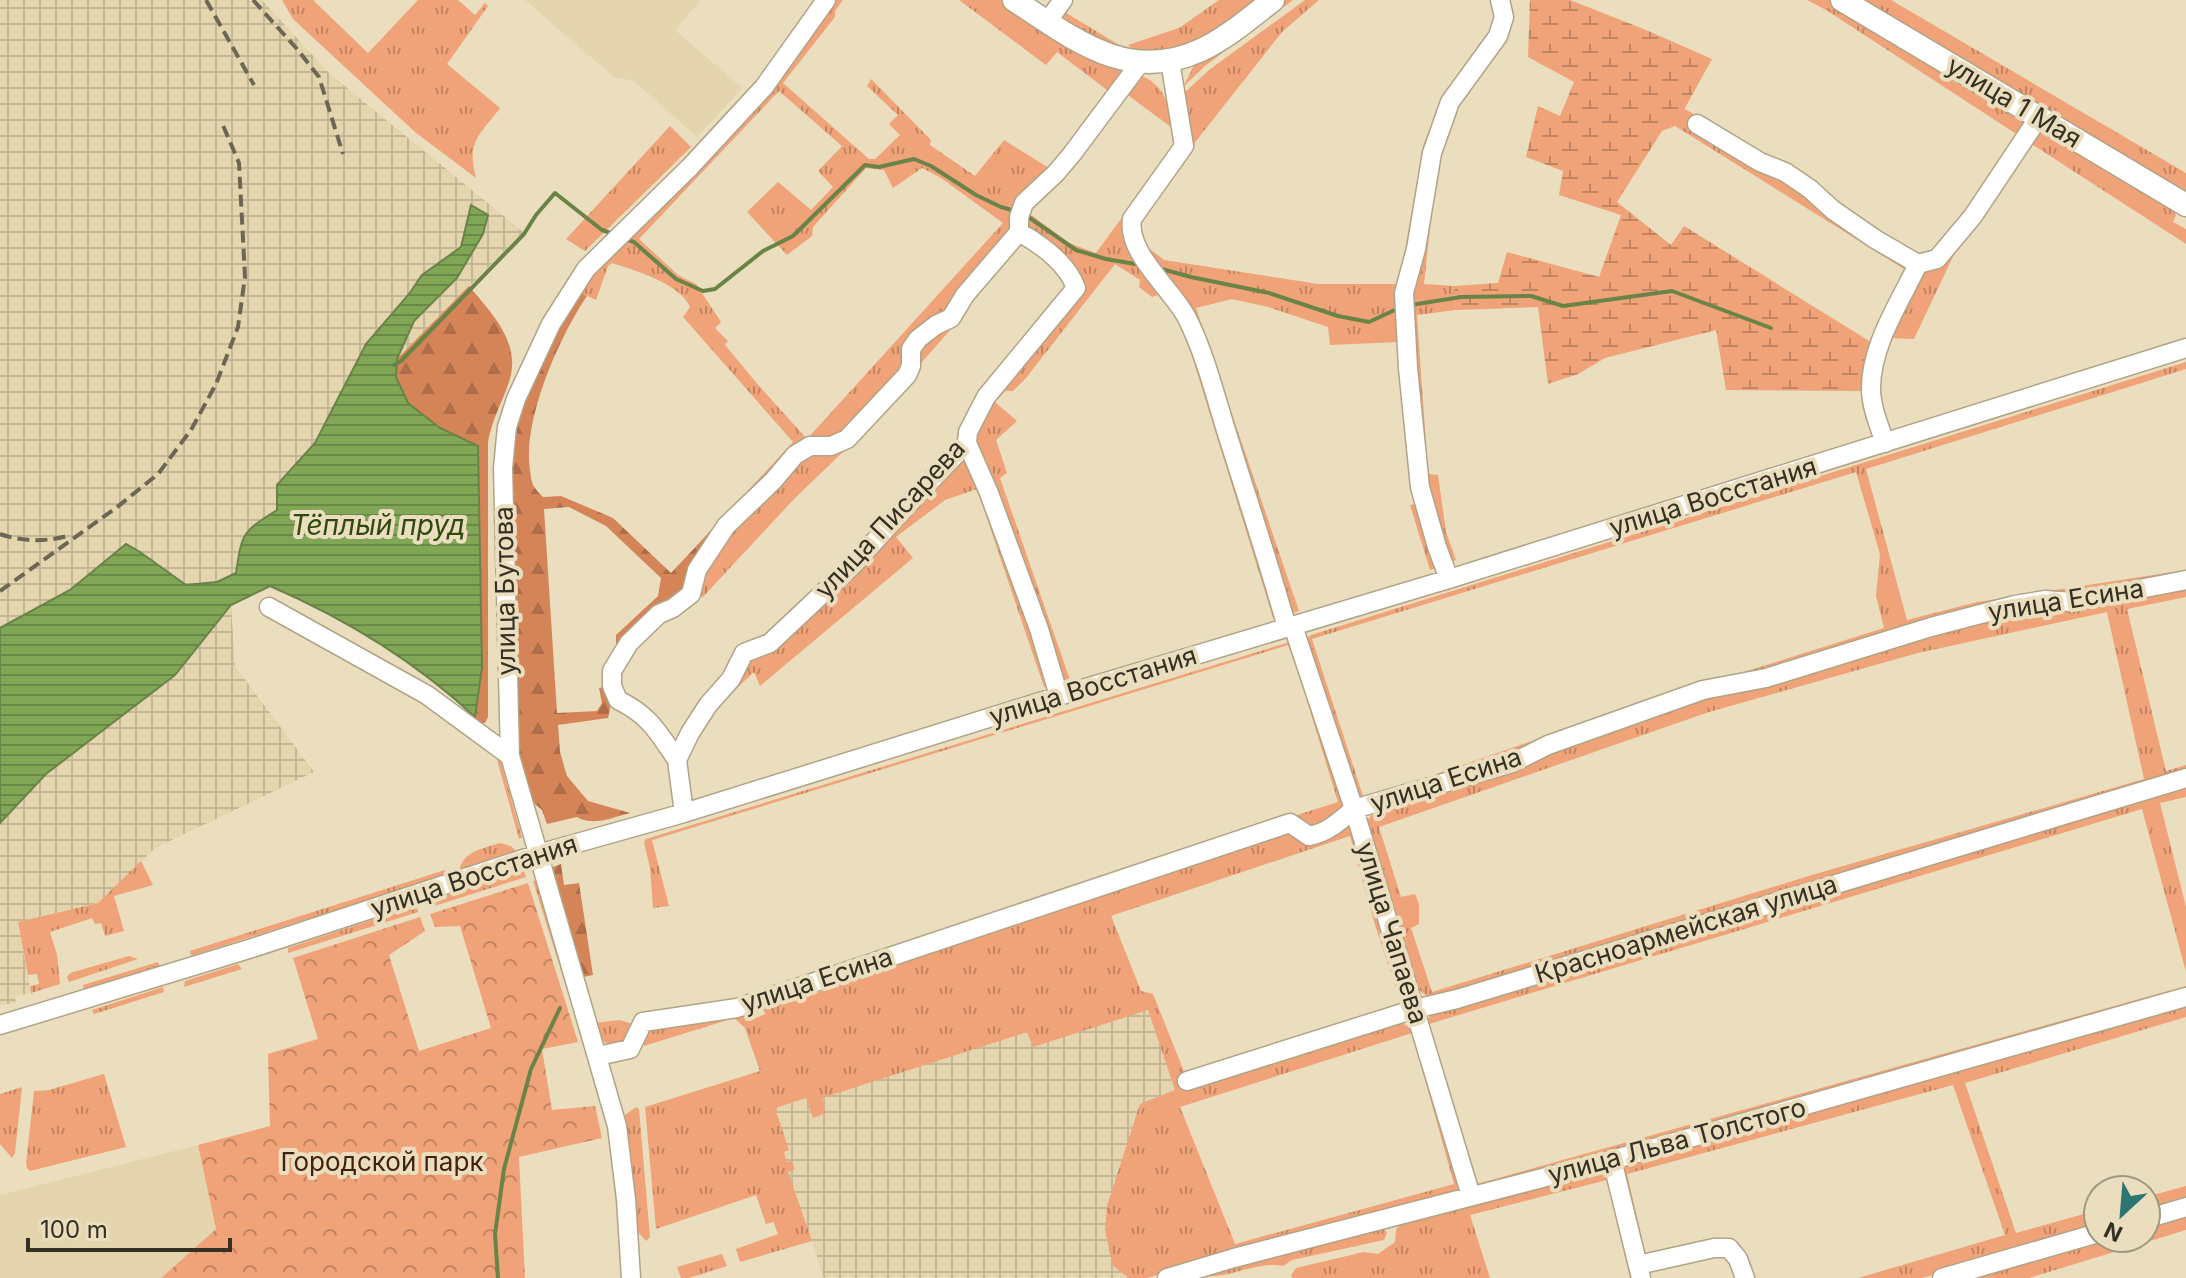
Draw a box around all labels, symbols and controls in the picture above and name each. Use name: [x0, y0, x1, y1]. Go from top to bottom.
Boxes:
street label: улица 1 Мая: [1941, 49, 2087, 154]
street label: улица Писарева: [808, 433, 971, 605]
street label: улица Восстания: [1605, 450, 1820, 543]
street label: улица Бутова: [488, 506, 521, 676]
water label: Тёплый пруд: [291, 508, 465, 542]
street label: улица Есина: [1986, 572, 2146, 627]
street label: улица Восстания: [985, 639, 1200, 732]
street label: улица Есина: [1366, 741, 1525, 819]
street label: улица Восстания: [367, 828, 581, 924]
street label: улица Чапаева: [1350, 838, 1435, 1027]
street label: Красноармейская улица: [1531, 868, 1841, 989]
street label: улица Есина: [737, 941, 896, 1019]
street label: улица Льва Толстого: [1545, 1091, 1809, 1190]
park label: Городской парк: [281, 1146, 483, 1177]
north arrow: [2082, 1174, 2162, 1254]
scale bar: [28, 1202, 230, 1252]
text: 100 m: [40, 1215, 108, 1244]
text: N: [2100, 1217, 2126, 1247]

